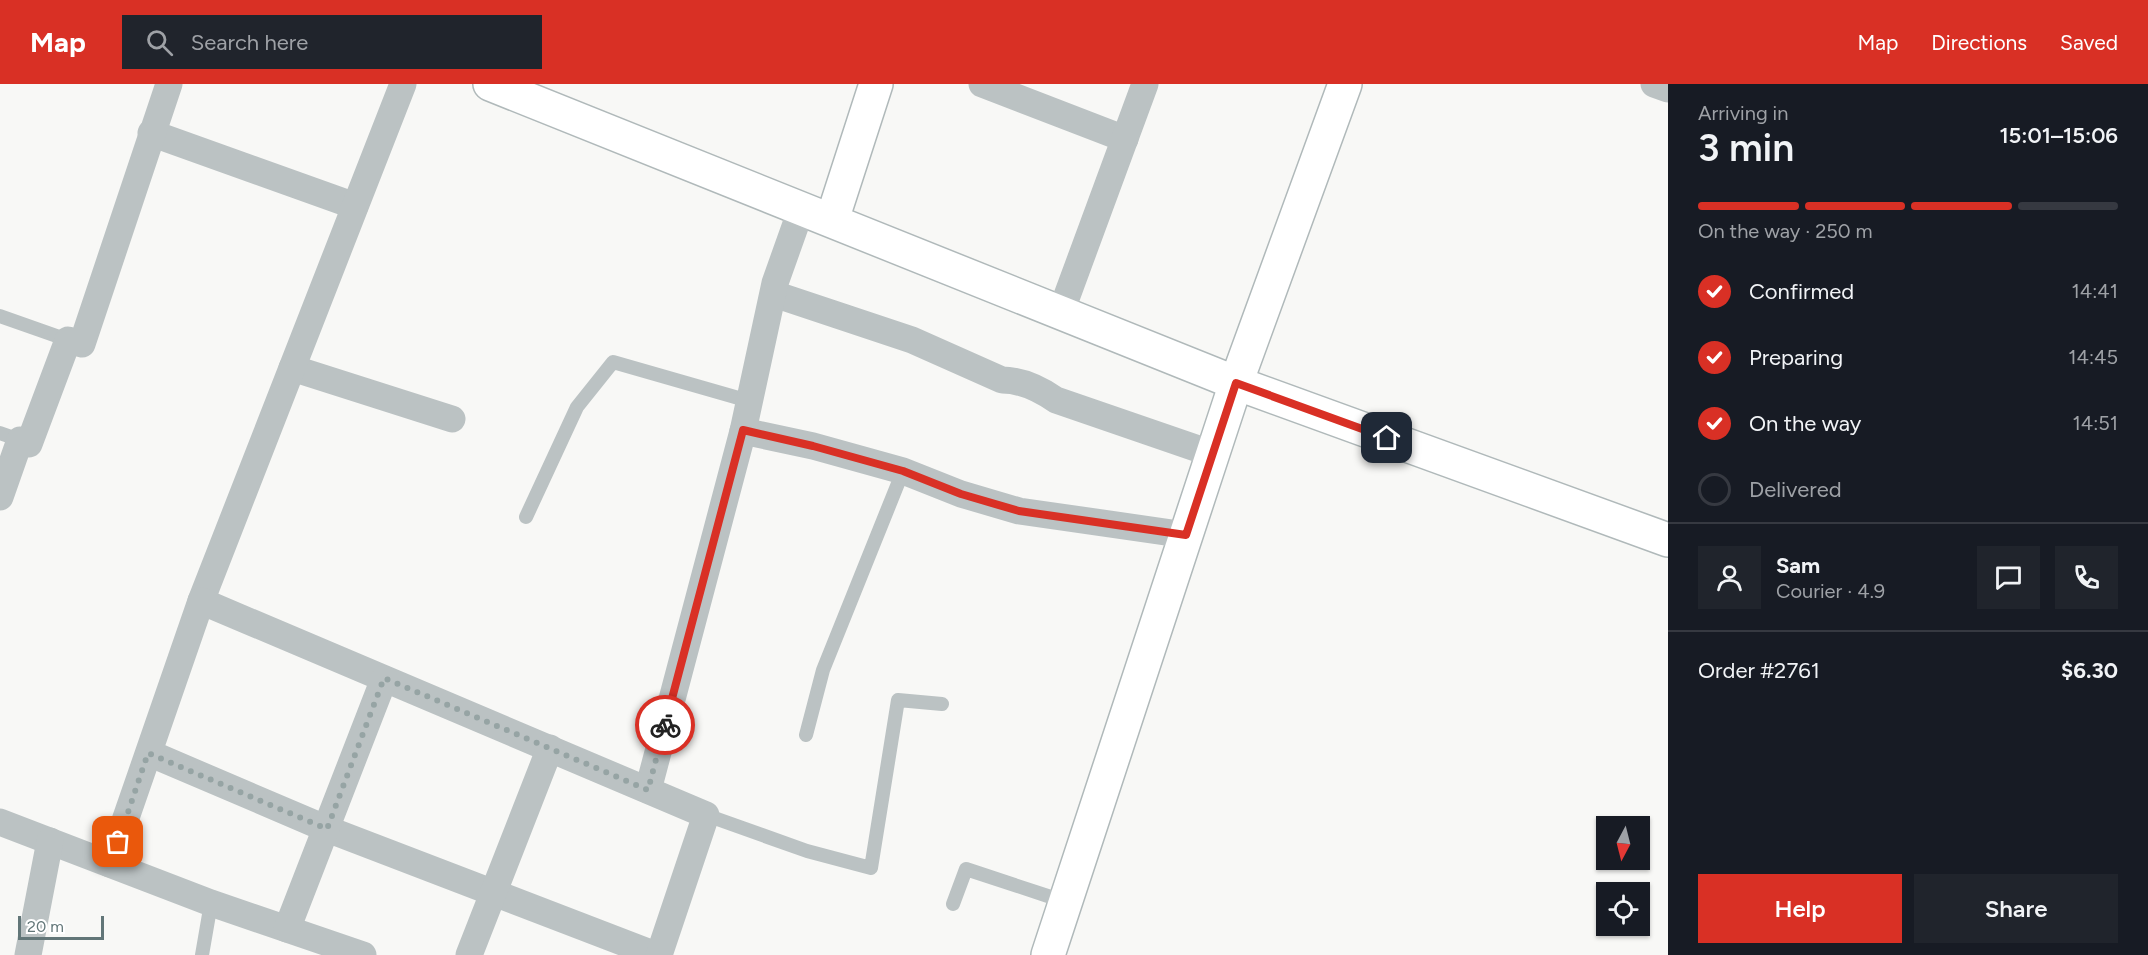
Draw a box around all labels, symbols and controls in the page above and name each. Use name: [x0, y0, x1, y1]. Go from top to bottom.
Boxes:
search box: [122, 15, 542, 69]
text: Map: [30, 25, 86, 59]
icon: search: [143, 26, 176, 59]
text: Search here: [191, 29, 308, 56]
text: Map: [1857, 30, 1898, 55]
text: Directions: [1931, 30, 2027, 55]
text: Saved: [2060, 30, 2118, 55]
text: Arriving in: [1698, 101, 1788, 125]
text: 15:01–15:06: [1999, 122, 2118, 149]
text: 3 min: [1698, 124, 1794, 171]
text: On the way · 250 m: [1698, 219, 1873, 243]
icon: check: [1698, 275, 1731, 308]
text: Confirmed: [1749, 278, 1854, 305]
text: 14:41: [2072, 279, 2118, 303]
icon: check: [1698, 341, 1731, 374]
text: Preparing: [1749, 344, 1843, 371]
text: 14:45: [2068, 345, 2118, 369]
icon: check: [1698, 407, 1731, 440]
text: On the way: [1749, 410, 1861, 437]
text: 14:51: [2073, 411, 2118, 435]
pin: [1361, 412, 1412, 463]
icon: home: [1370, 421, 1403, 454]
text: Delivered: [1749, 476, 1842, 503]
button: person: [1698, 546, 1761, 609]
button: chat: [1977, 546, 2040, 609]
button: phone: [2055, 546, 2118, 609]
text: Sam: [1776, 552, 1820, 579]
text: Courier · 4.9: [1776, 579, 1885, 603]
text: Order #2761: [1698, 657, 1820, 684]
text: $6.30: [2061, 657, 2118, 684]
courier: [635, 695, 695, 755]
icon: bike: [649, 709, 682, 742]
pin: [92, 816, 143, 867]
north arrow: [1596, 816, 1650, 870]
map controls: [1596, 816, 1650, 936]
icon: bag: [101, 825, 134, 858]
button: Help: [1698, 874, 1902, 943]
button: Share: [1914, 874, 2118, 943]
button: locate: [1596, 882, 1650, 936]
scale bar: [18, 913, 104, 940]
text: 20 m: [27, 917, 64, 936]

